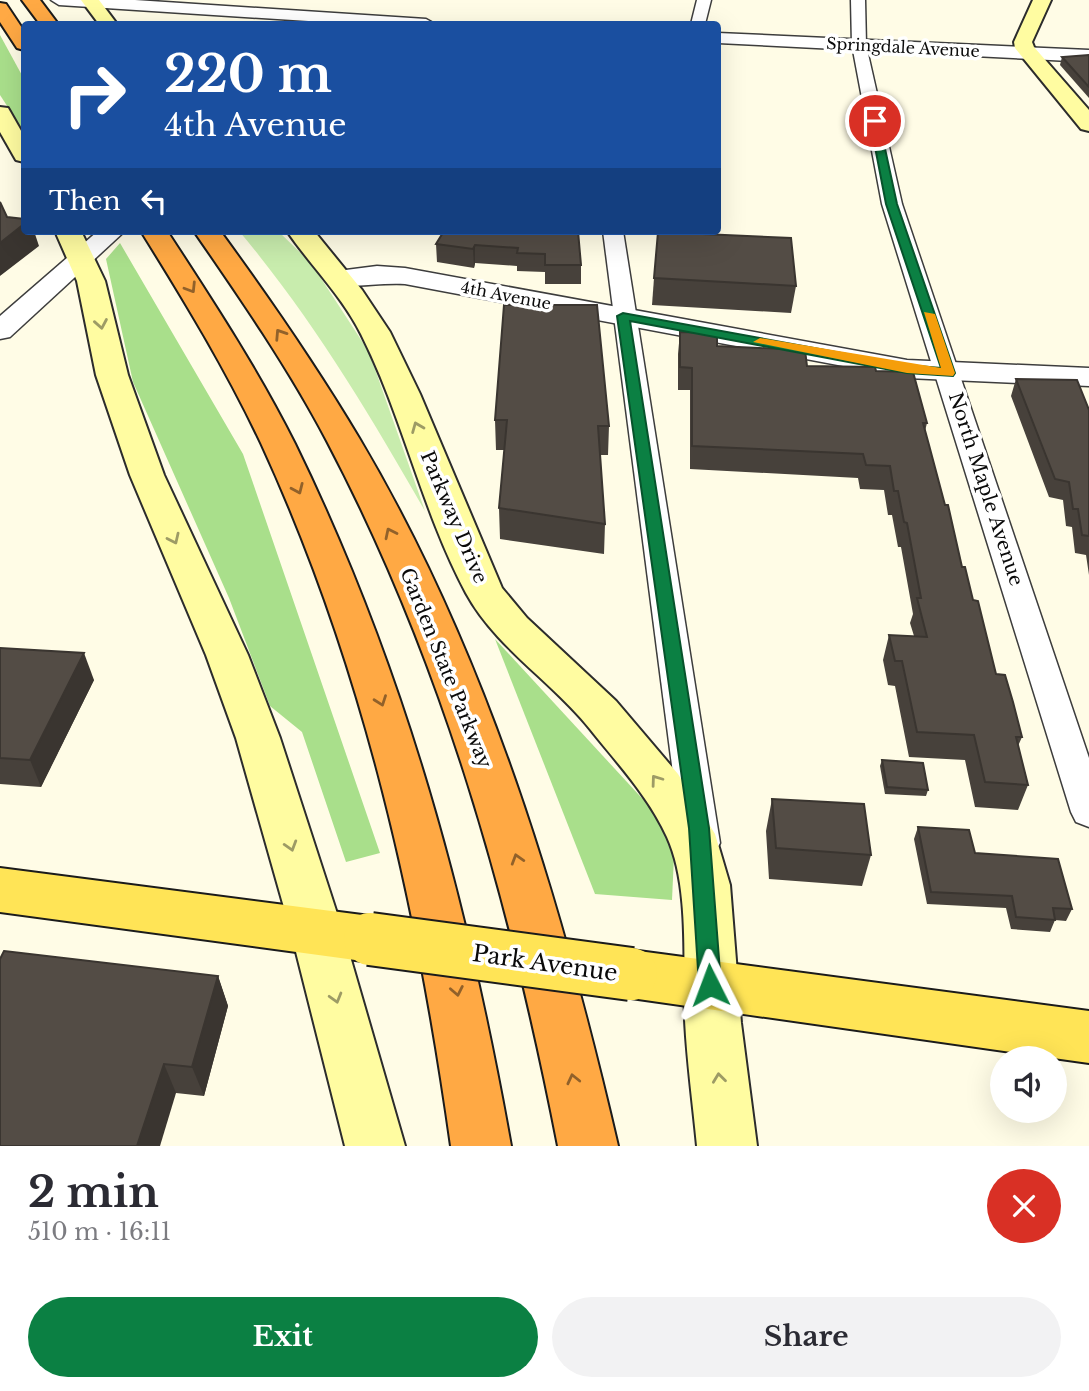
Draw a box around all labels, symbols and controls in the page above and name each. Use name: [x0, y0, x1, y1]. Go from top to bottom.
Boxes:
street label: Springdale Avenue: [826, 33, 980, 61]
text: 220 m: [164, 44, 332, 105]
icon: right: [49, 49, 140, 140]
pin: [845, 91, 905, 151]
icon: arrive: [856, 102, 894, 140]
text: 4th Avenue: [164, 105, 347, 145]
icon: left: [135, 182, 173, 220]
text: Then: [49, 185, 121, 217]
street label: 4th Avenue: [459, 276, 553, 314]
one-way arrow: [183, 280, 196, 293]
one-way arrow: [93, 318, 108, 330]
one-way arrow: [276, 329, 289, 342]
street label: North Maple Avenue: [944, 389, 1028, 589]
one-way arrow: [411, 422, 425, 434]
street label: Parkway Drive: [416, 447, 492, 587]
one-way arrow: [289, 482, 303, 494]
one-way arrow: [385, 528, 399, 540]
one-way arrow: [165, 532, 179, 544]
street label: Garden State Parkway: [395, 564, 497, 772]
one-way arrow: [372, 694, 386, 706]
one-way arrow: [652, 775, 665, 788]
one-way arrow: [283, 840, 298, 852]
one-way arrow: [511, 853, 526, 865]
street label: Park Avenue: [471, 939, 619, 987]
position arrow: [673, 948, 747, 1022]
one-way arrow: [448, 985, 463, 997]
one-way arrow: [327, 991, 342, 1003]
map controls: [990, 1046, 1067, 1123]
button: sound: [990, 1046, 1067, 1123]
one-way arrow: [711, 1072, 726, 1084]
one-way arrow: [567, 1073, 582, 1085]
text: 2 min: [28, 1166, 159, 1218]
button: close: [987, 1169, 1061, 1243]
text: 510 m · 16:11: [28, 1218, 171, 1246]
button: Exit: [28, 1297, 538, 1377]
button: Share: [552, 1297, 1061, 1377]

